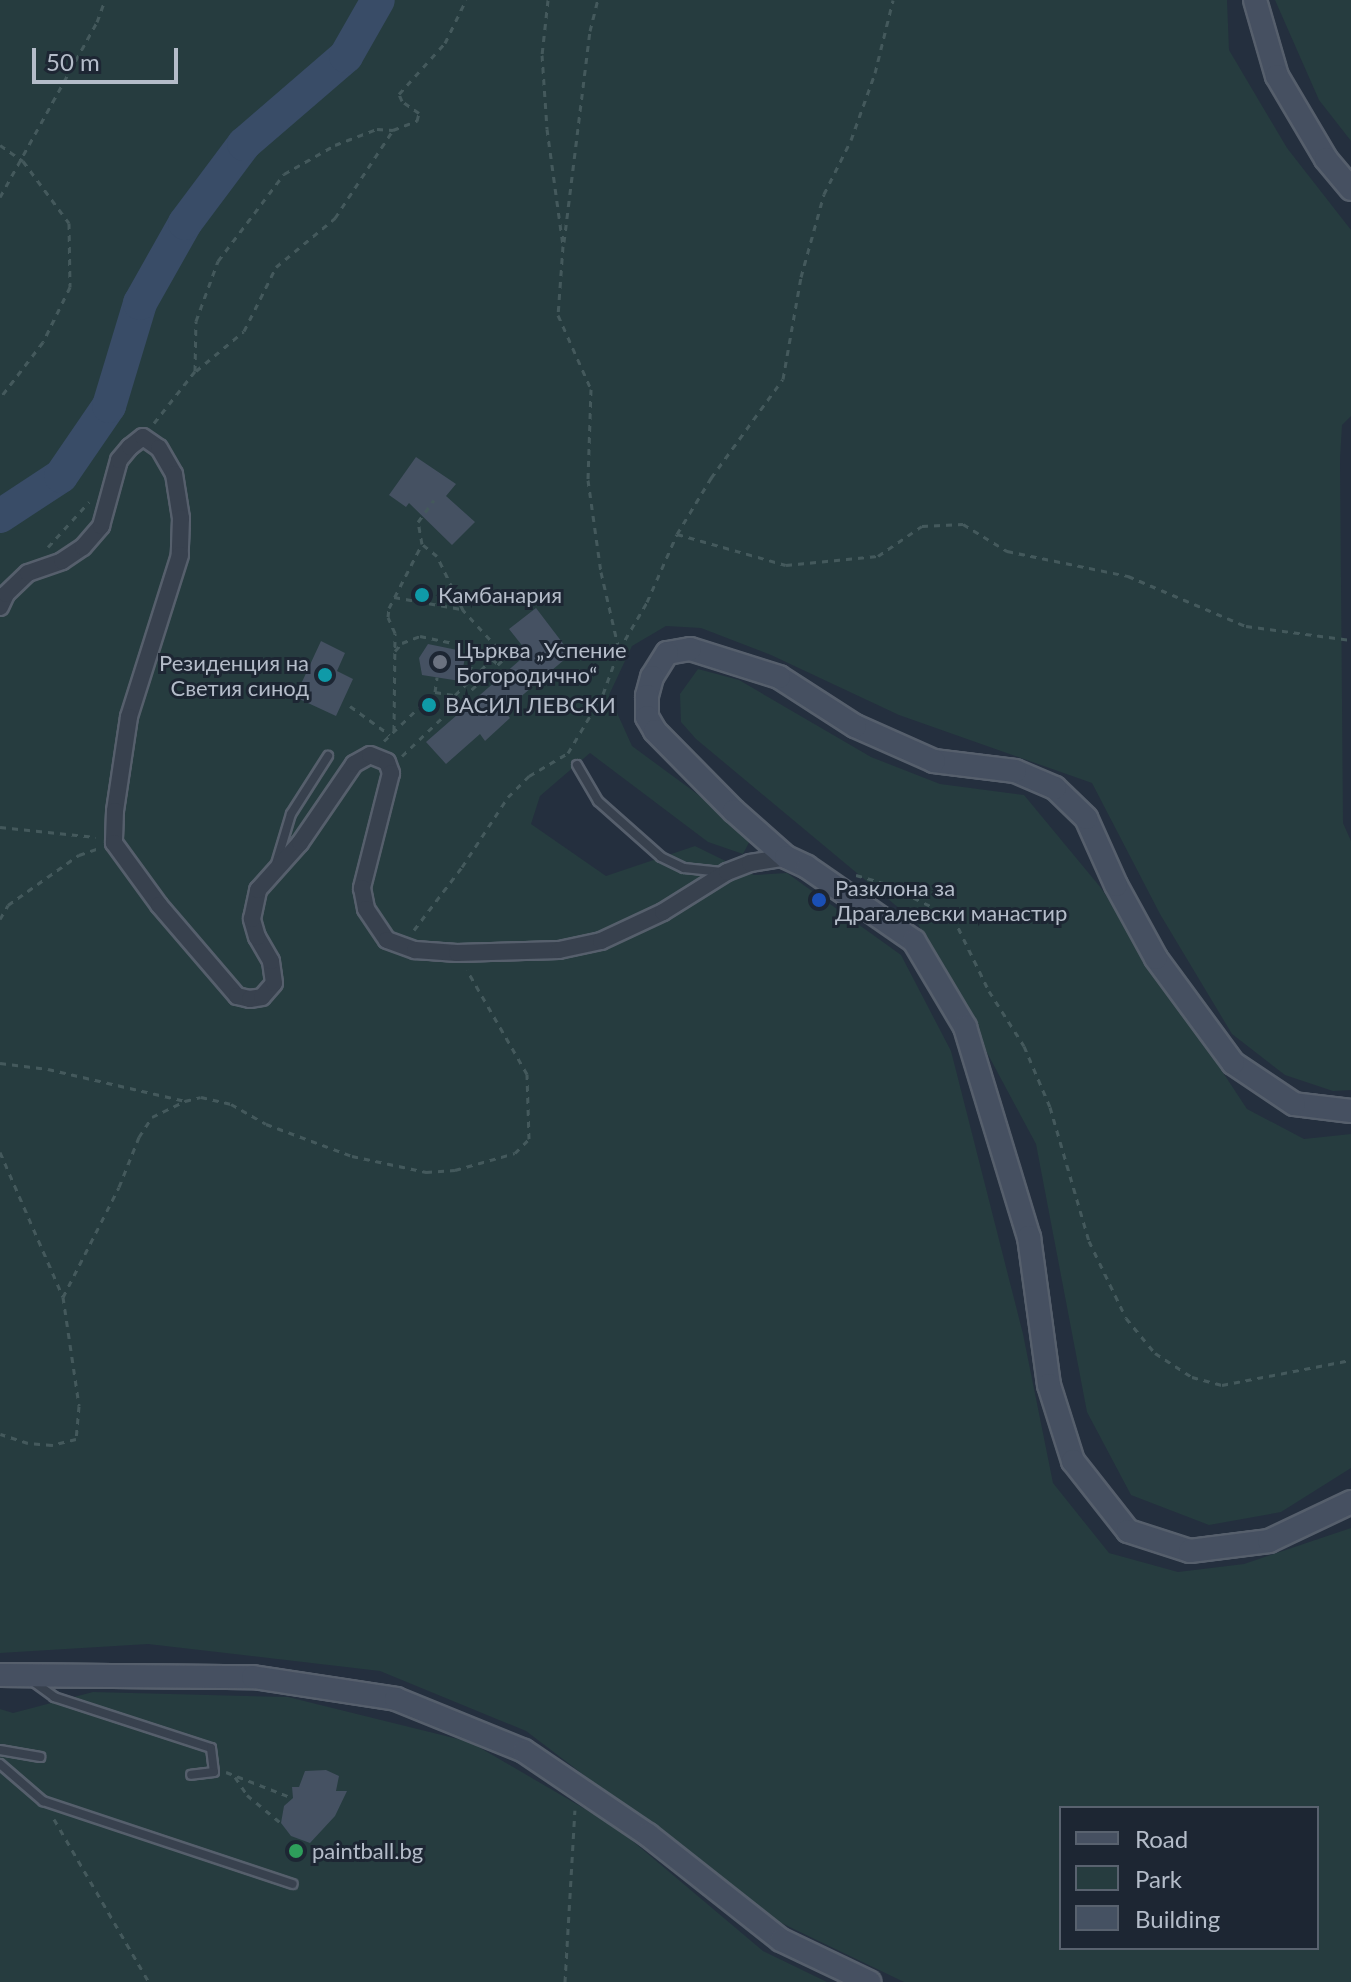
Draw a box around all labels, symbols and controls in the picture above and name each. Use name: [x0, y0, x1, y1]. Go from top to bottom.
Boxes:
scale bar: [36, 32, 182, 82]
text: 50 m: [46, 47, 100, 76]
place label: Камбанария: [438, 582, 562, 608]
marker: Камбанария: [413, 586, 431, 604]
place label: Църква „Успение Богородично“: [456, 636, 627, 688]
place label: Резиденция на Светия синод: [159, 649, 309, 700]
marker: Църква „Успение Богородично“: [431, 653, 449, 671]
marker: Резиденция на Светия синод: [316, 666, 334, 684]
place label: ВАСИЛ ЛЕВСКИ: [445, 692, 616, 718]
marker: ВАСИЛ ЛЕВСКИ: [420, 696, 438, 714]
place label: Разклона за Драгалевски манастир: [835, 874, 1067, 926]
marker: Разклона за Драгалевски манастир: [810, 891, 828, 909]
legend: [1059, 1806, 1319, 1950]
text: Road: [1135, 1824, 1188, 1853]
place label: paintball.bg: [312, 1838, 423, 1864]
marker: paintball.bg: [287, 1842, 305, 1860]
text: Park: [1135, 1864, 1182, 1893]
text: Building: [1135, 1904, 1220, 1933]

